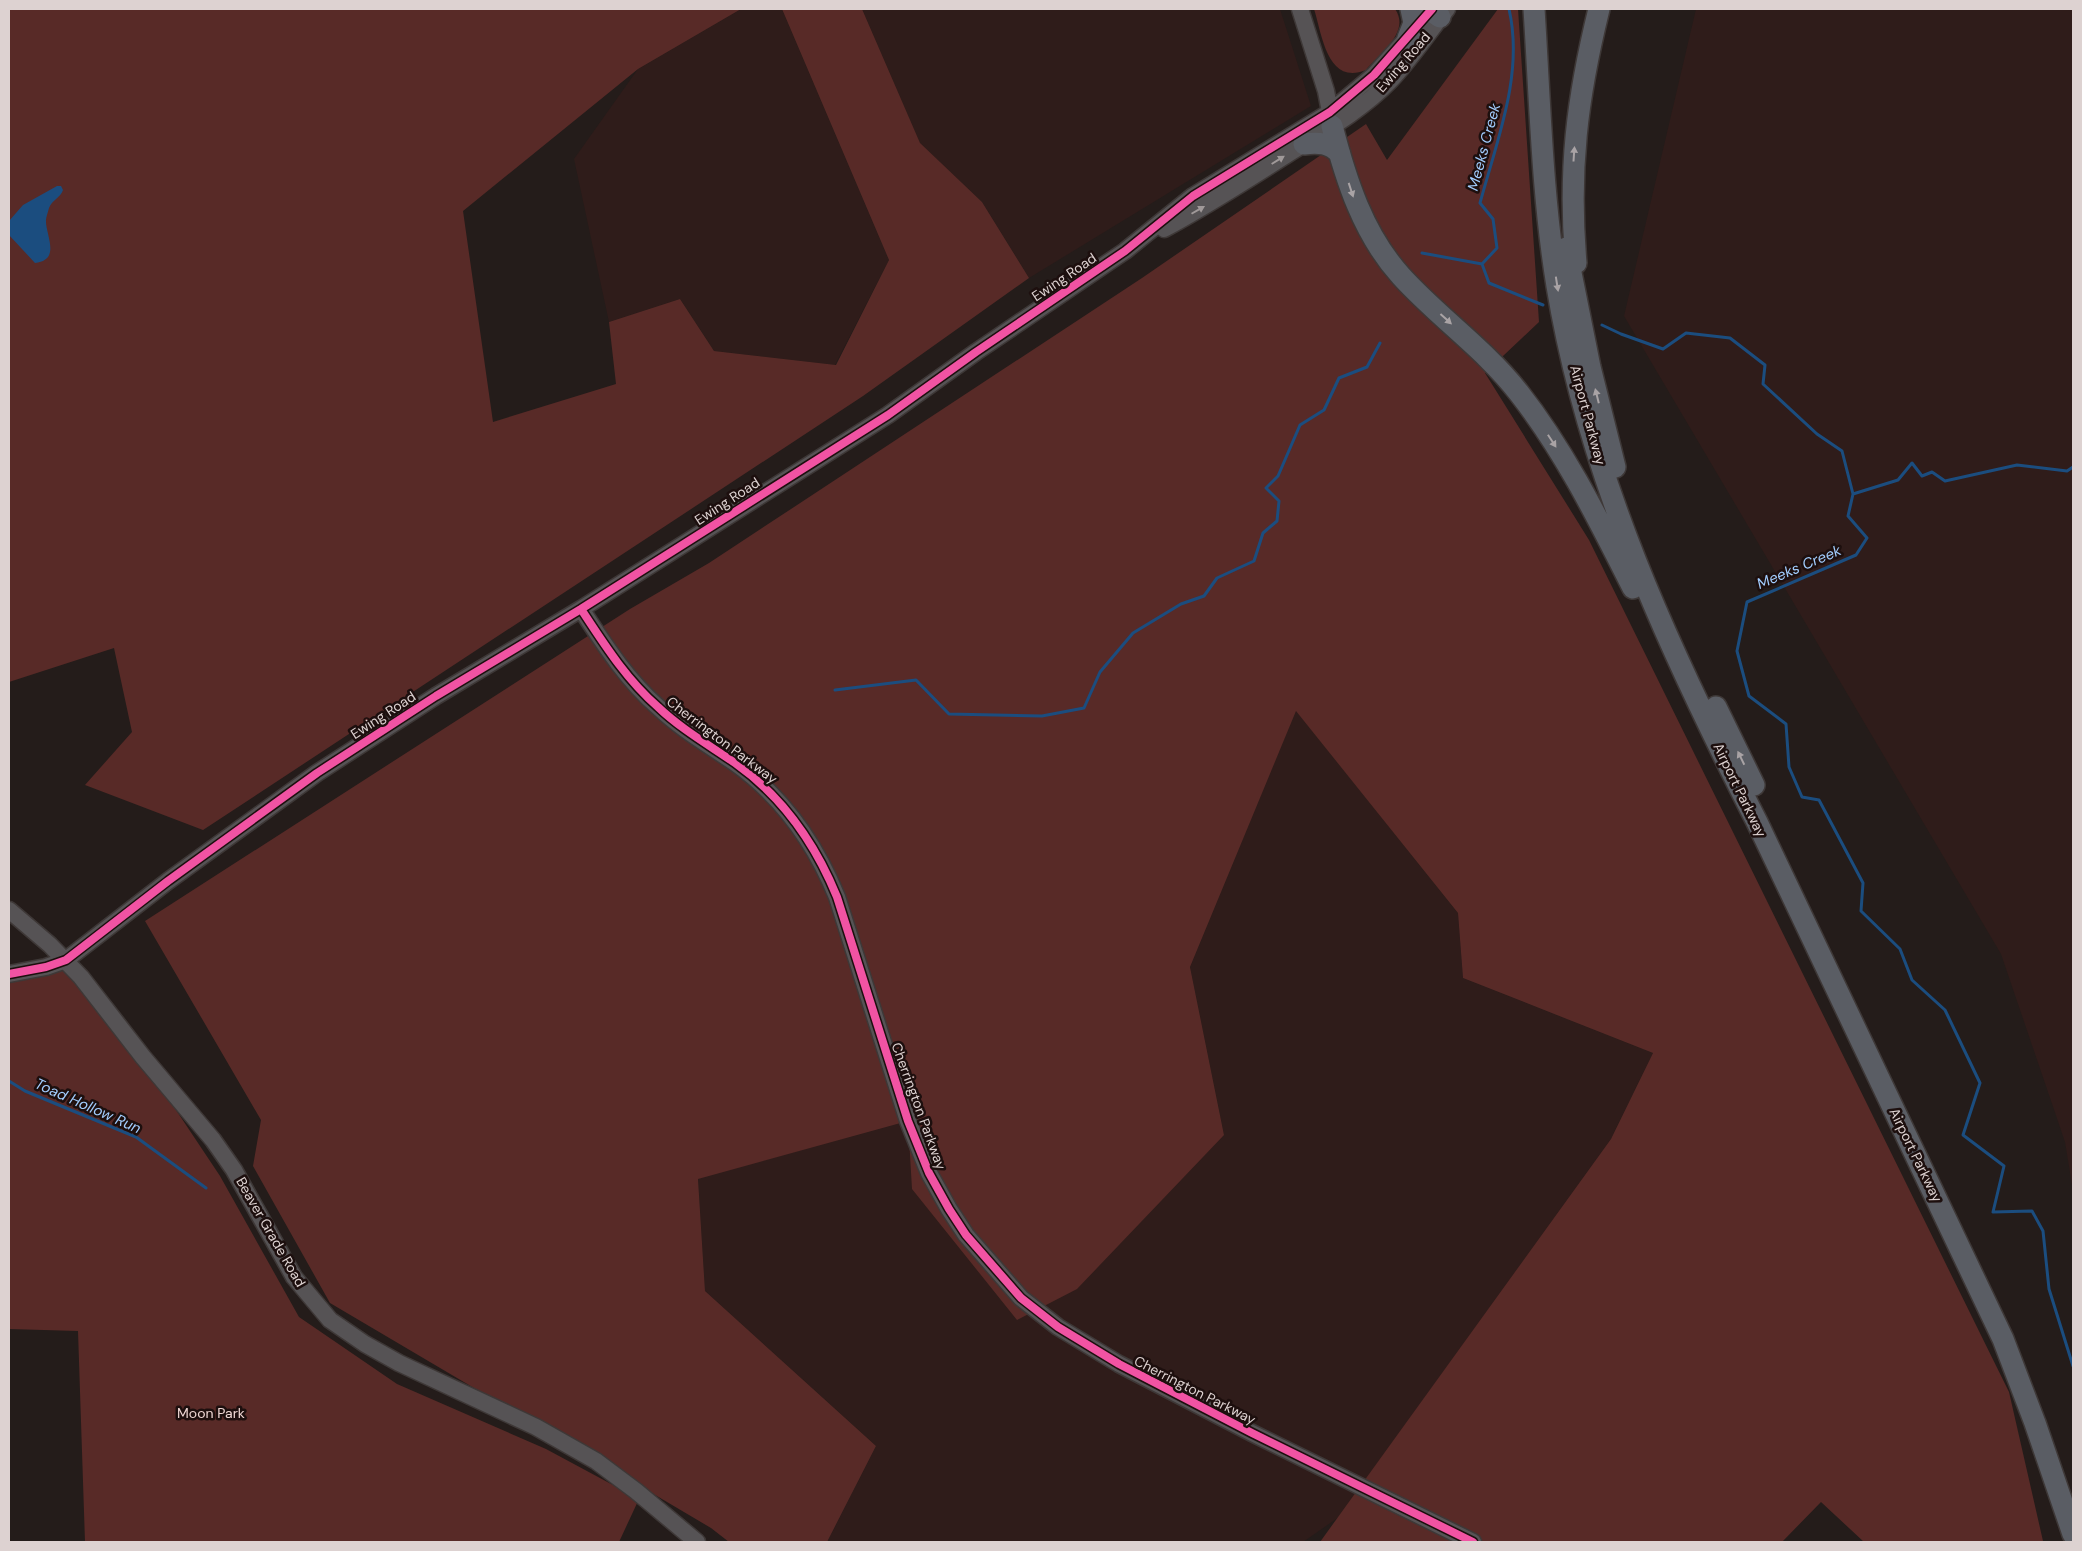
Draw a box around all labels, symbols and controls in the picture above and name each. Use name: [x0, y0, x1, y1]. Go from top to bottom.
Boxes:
street label: Ewing Road: [1372, 28, 1434, 96]
water label: Meeks Creek: [1463, 101, 1505, 193]
one-way arrow: [1570, 146, 1578, 162]
one-way arrow: [1272, 155, 1285, 165]
one-way arrow: [1347, 183, 1355, 198]
one-way arrow: [1191, 206, 1206, 214]
street label: Ewing Road: [1028, 249, 1100, 305]
one-way arrow: [1553, 276, 1561, 292]
one-way arrow: [1440, 313, 1452, 325]
street label: Airport Parkway: [1566, 363, 1610, 467]
one-way arrow: [1593, 389, 1601, 404]
one-way arrow: [1547, 434, 1557, 448]
street label: Ewing Road: [691, 473, 763, 529]
water label: Meeks Creek: [1754, 540, 1845, 594]
street label: Ewing Road: [347, 687, 419, 743]
street label: Cherrington Parkway: [663, 692, 781, 788]
street label: Airport Parkway: [1709, 740, 1771, 840]
one-way arrow: [1736, 750, 1745, 765]
street label: Cherrington Parkway: [888, 1040, 950, 1172]
water label: Toad Hollow Run: [32, 1074, 145, 1139]
street label: Airport Parkway: [1885, 1105, 1947, 1205]
street label: Beaver Grade Road: [232, 1174, 310, 1290]
street label: Cherrington Parkway: [1131, 1352, 1259, 1429]
park label: Moon Park: [177, 1404, 245, 1422]

